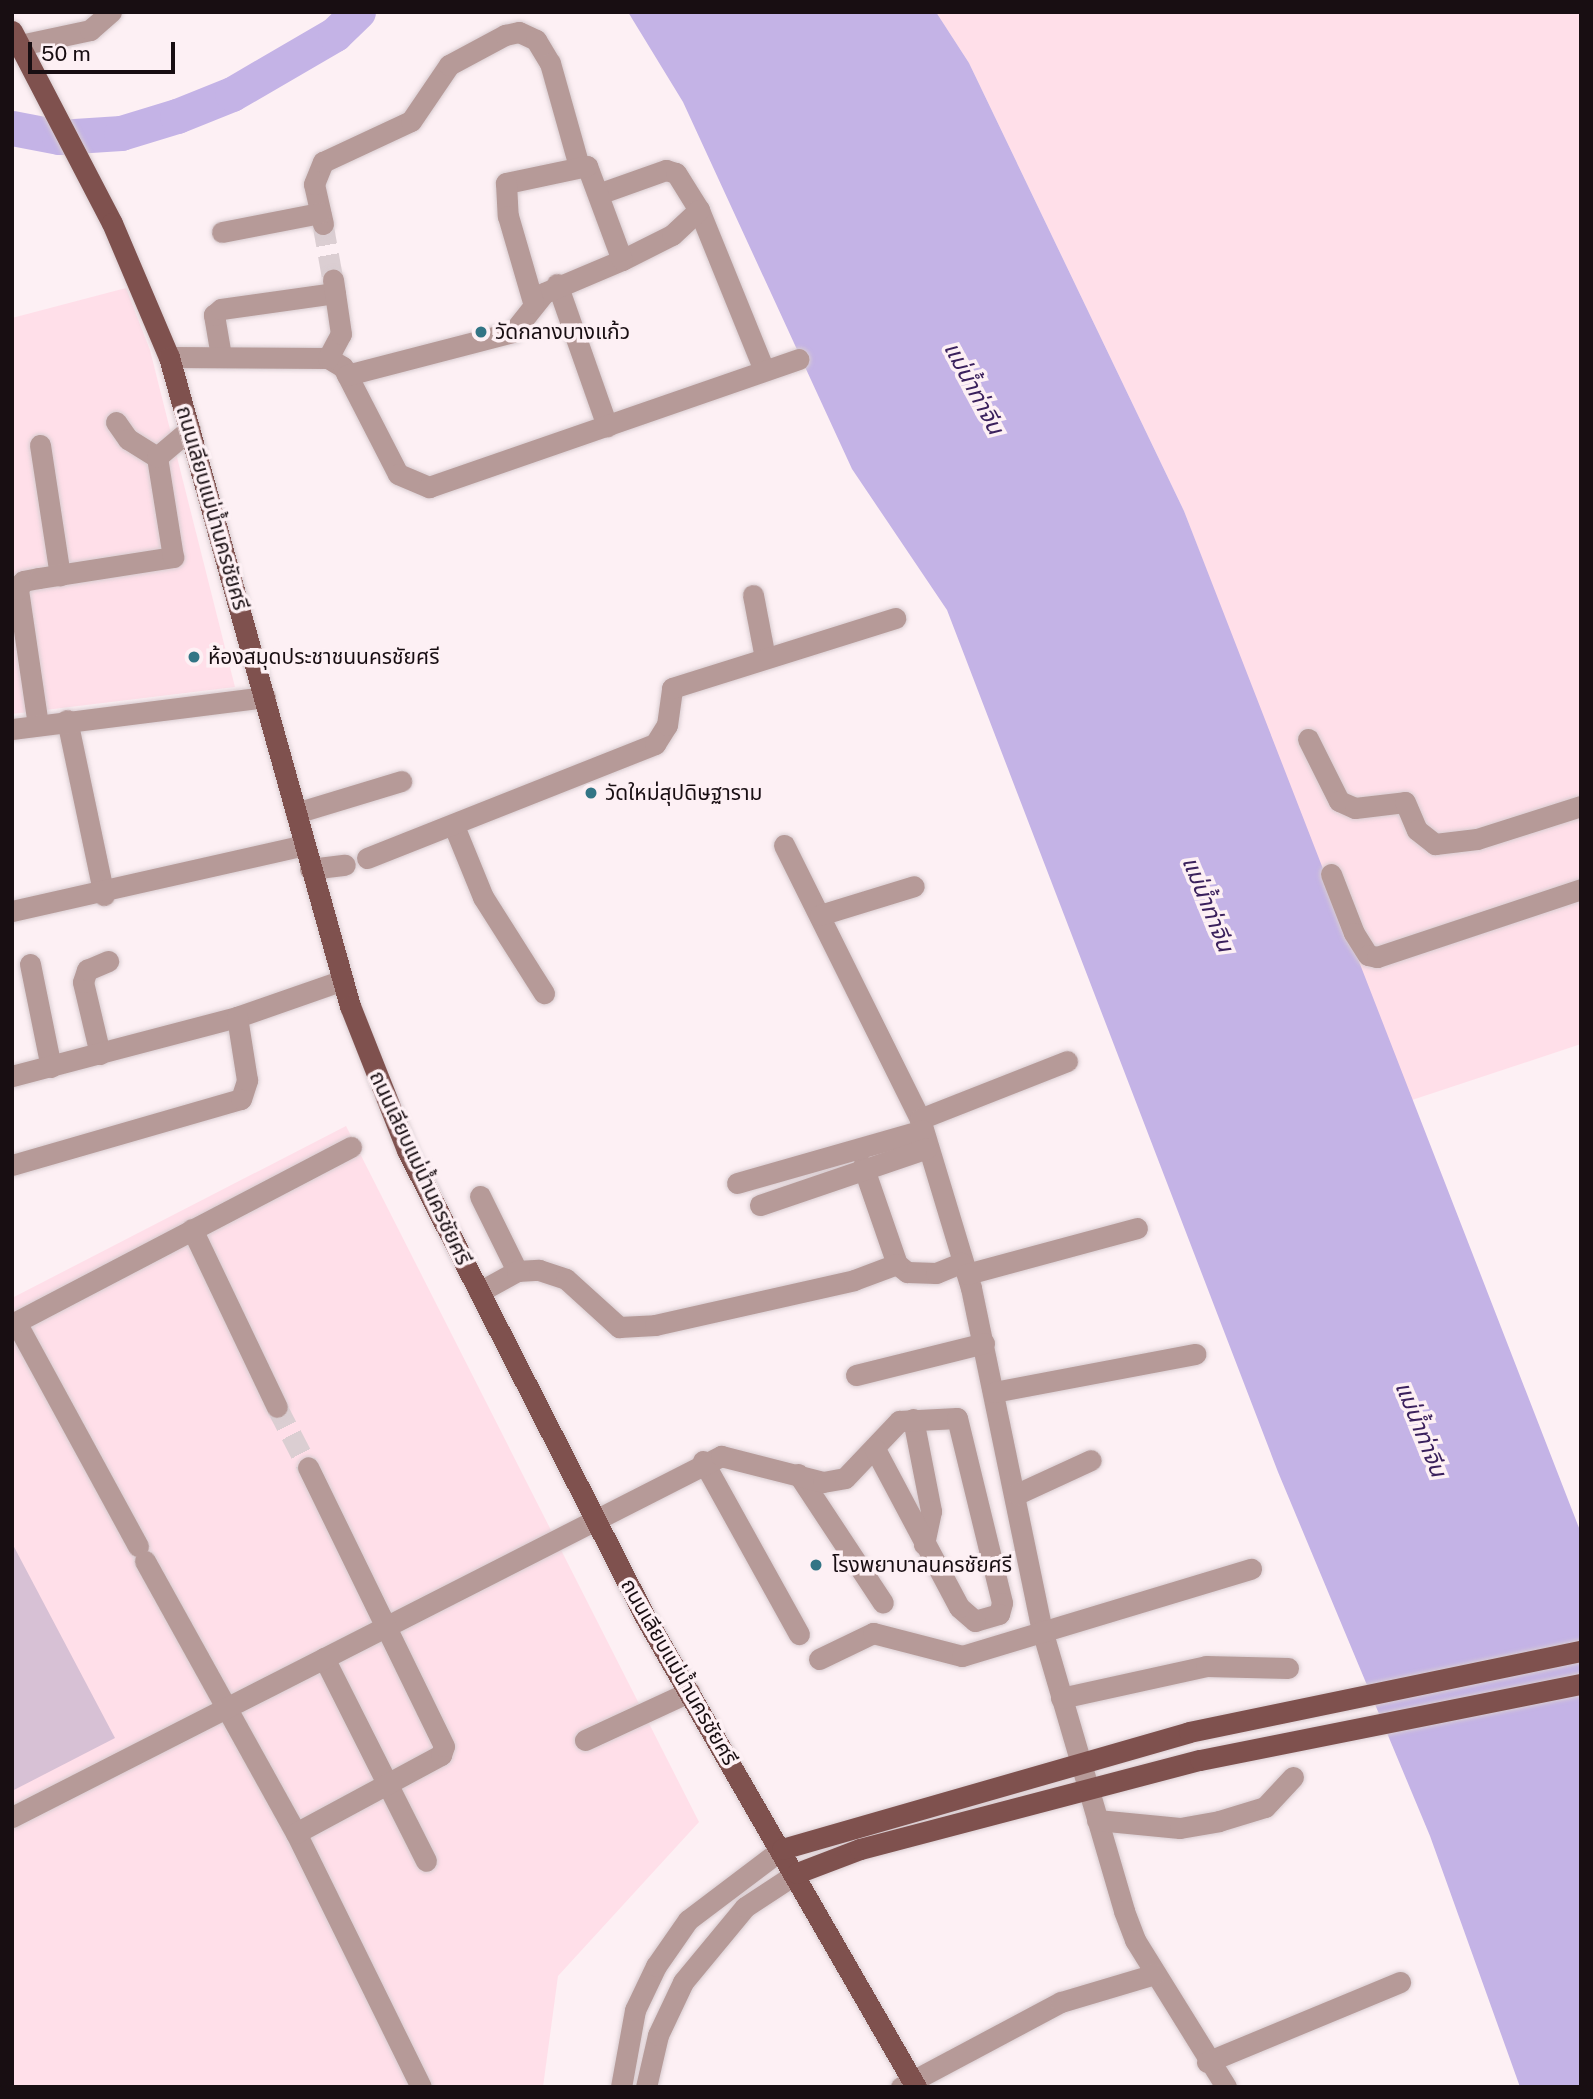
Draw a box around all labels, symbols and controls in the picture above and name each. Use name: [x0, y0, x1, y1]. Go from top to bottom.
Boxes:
scale bar: [32, 28, 178, 72]
text: 50 m: [41, 41, 91, 66]
place label: วัดกลางบางแก้ว: [495, 319, 630, 345]
marker: วัดกลางบางแก้ว: [473, 324, 489, 340]
water label: แม่น้ำท่าจีน: [938, 337, 1010, 439]
street label: ถนนเลียบแม่น้ำนครชัยศรี: [171, 403, 253, 613]
place label: ห้องสมุดประชาชนนครชัยศรี: [208, 644, 440, 670]
marker: ห้องสมุดประชาชนนครชัยศรี: [186, 649, 202, 665]
place label: วัดใหม่สุปดิษฐาราม: [605, 780, 762, 806]
marker: วัดใหม่สุปดิษฐาราม: [583, 785, 599, 801]
water label: แม่น้ำท่าจีน: [1176, 852, 1240, 956]
street label: ถนนเลียบแม่น้ำนครชัยศรี: [364, 1067, 476, 1269]
water label: แม่น้ำท่าจีน: [1389, 1377, 1453, 1481]
place label: โรงพยาบาลนครชัยศรี: [832, 1552, 1012, 1578]
marker: โรงพยาบาลนครชัยศรี: [806, 1555, 826, 1575]
street label: ถนนเลียบแม่น้ำนครชัยศรี: [615, 1574, 743, 1770]

